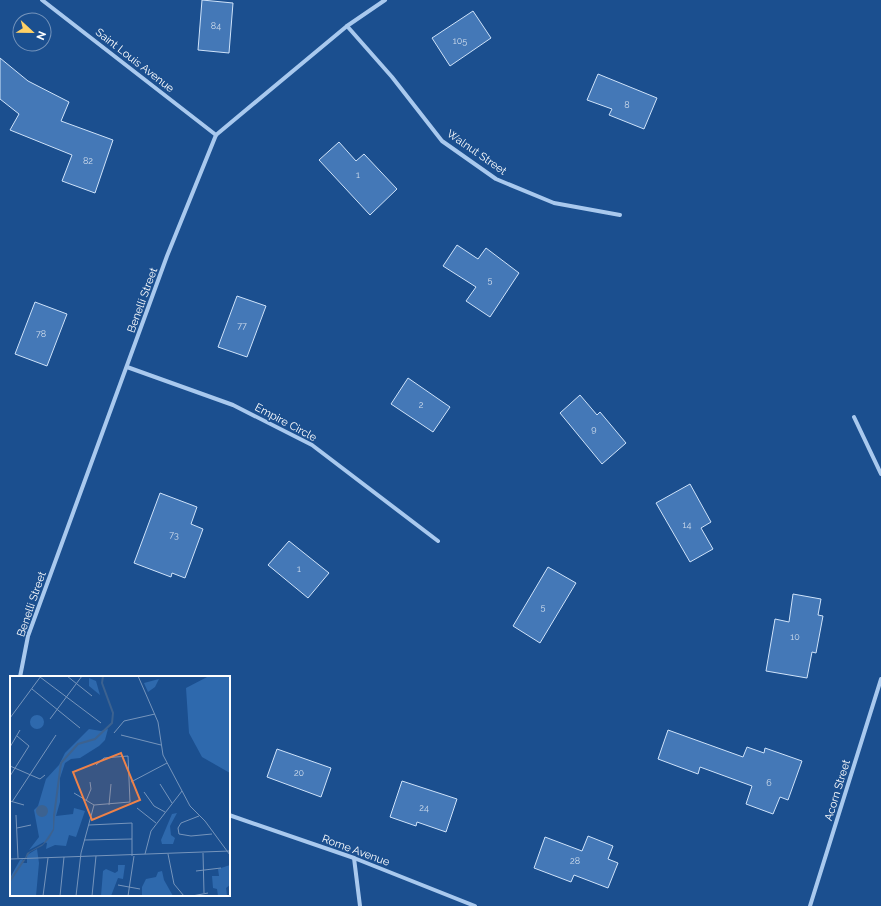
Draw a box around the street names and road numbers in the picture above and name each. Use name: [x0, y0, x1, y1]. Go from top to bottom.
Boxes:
street label: Saint Louis Avenue: [93, 26, 177, 95]
street label: Walnut Street: [444, 127, 509, 178]
street label: Benelli Street: [125, 266, 160, 335]
street label: Empire Circle: [253, 401, 319, 444]
street label: Benelli Street: [14, 569, 49, 639]
street label: Acorn Street: [822, 758, 853, 822]
street label: Rome Avenue: [320, 832, 392, 869]

